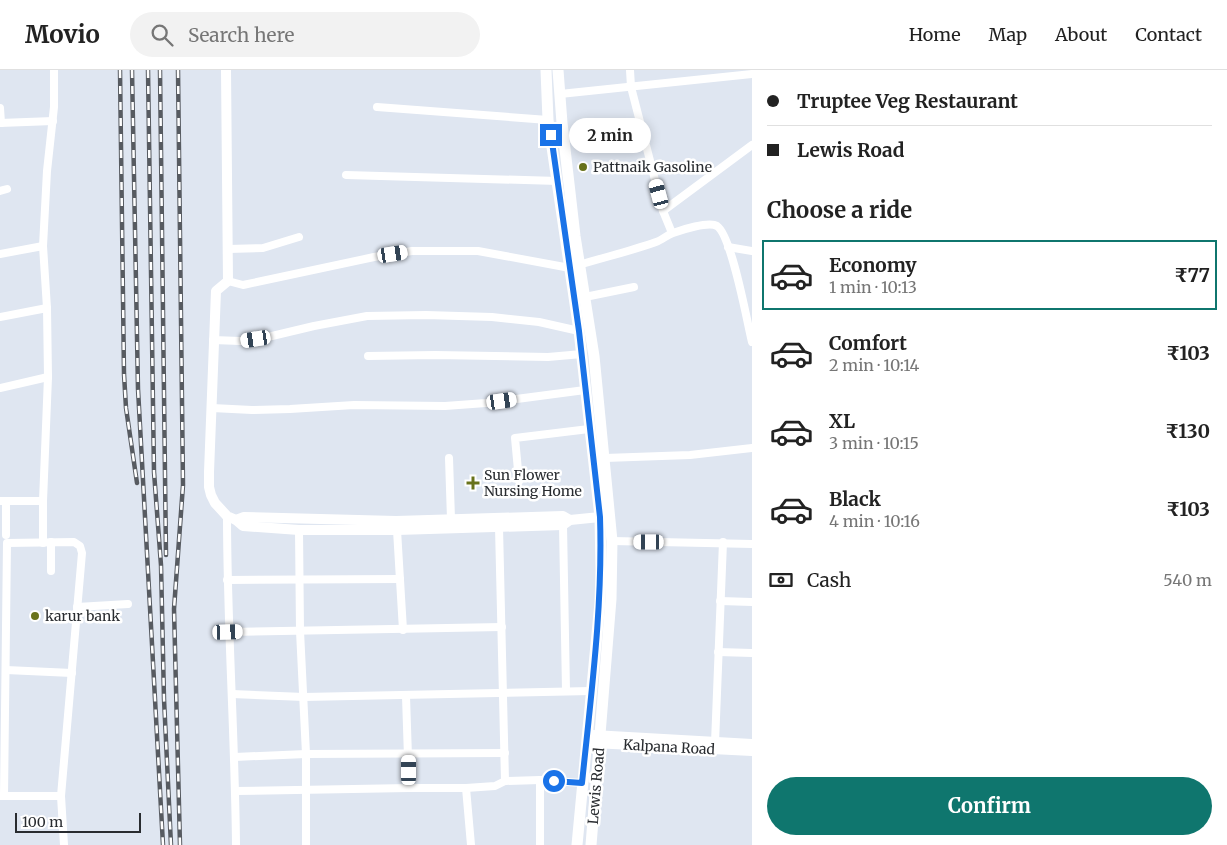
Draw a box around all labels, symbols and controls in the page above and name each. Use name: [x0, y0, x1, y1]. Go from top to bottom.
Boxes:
search box: [130, 12, 480, 57]
text: Movio: [25, 19, 100, 50]
icon: search: [148, 21, 176, 49]
text: Search here: [188, 23, 294, 47]
text: Home: [909, 23, 961, 46]
text: Map: [989, 23, 1027, 46]
text: About: [1055, 23, 1107, 46]
text: Contact: [1135, 23, 1202, 46]
text: Truptee Veg Restaurant: [797, 89, 1018, 113]
callout: 2 min: [568, 118, 651, 152]
route end: [540, 124, 562, 146]
text: 2 min: [587, 125, 633, 145]
text: Lewis Road: [797, 138, 905, 162]
place label: Pattnaik Gasoline: [593, 158, 712, 176]
marker: Pattnaik Gasoline: [577, 161, 589, 173]
car: [647, 178, 670, 210]
text: Choose a ride: [767, 196, 912, 224]
car: [377, 244, 408, 264]
icon: car: [769, 253, 814, 298]
text: Economy: [829, 253, 917, 277]
text: ₹77: [1174, 263, 1210, 287]
text: 1 min · 10:13: [829, 277, 917, 297]
car: [240, 329, 271, 349]
icon: car: [769, 331, 814, 376]
text: Comfort: [829, 331, 907, 355]
text: ₹103: [1166, 341, 1210, 365]
text: 2 min · 10:14: [829, 355, 919, 375]
car: [486, 391, 517, 411]
icon: car: [769, 409, 814, 454]
text: XL: [829, 409, 855, 433]
text: ₹130: [1165, 419, 1210, 443]
text: 3 min · 10:15: [829, 433, 919, 453]
place label: Sun Flower Nursing Home: [484, 466, 582, 500]
marker: Sun Flower Nursing Home: [466, 476, 480, 490]
icon: car: [769, 487, 814, 532]
text: Black: [829, 487, 881, 511]
text: ₹103: [1166, 497, 1210, 521]
text: 4 min · 10:16: [829, 511, 920, 531]
car: [634, 535, 664, 550]
icon: cash: [767, 566, 795, 594]
text: Cash: [807, 568, 851, 592]
text: 540 m: [1163, 570, 1212, 590]
place label: karur bank: [45, 607, 120, 625]
marker: karur bank: [29, 610, 41, 622]
car: [212, 624, 243, 640]
street label: Kalpana Road: [623, 736, 716, 758]
street label: Lewis Road: [584, 746, 608, 825]
car: [401, 755, 416, 785]
route start: [543, 770, 565, 792]
button: Confirm: [767, 777, 1212, 835]
scale bar: [15, 810, 141, 833]
text: 100 m: [22, 813, 63, 831]

